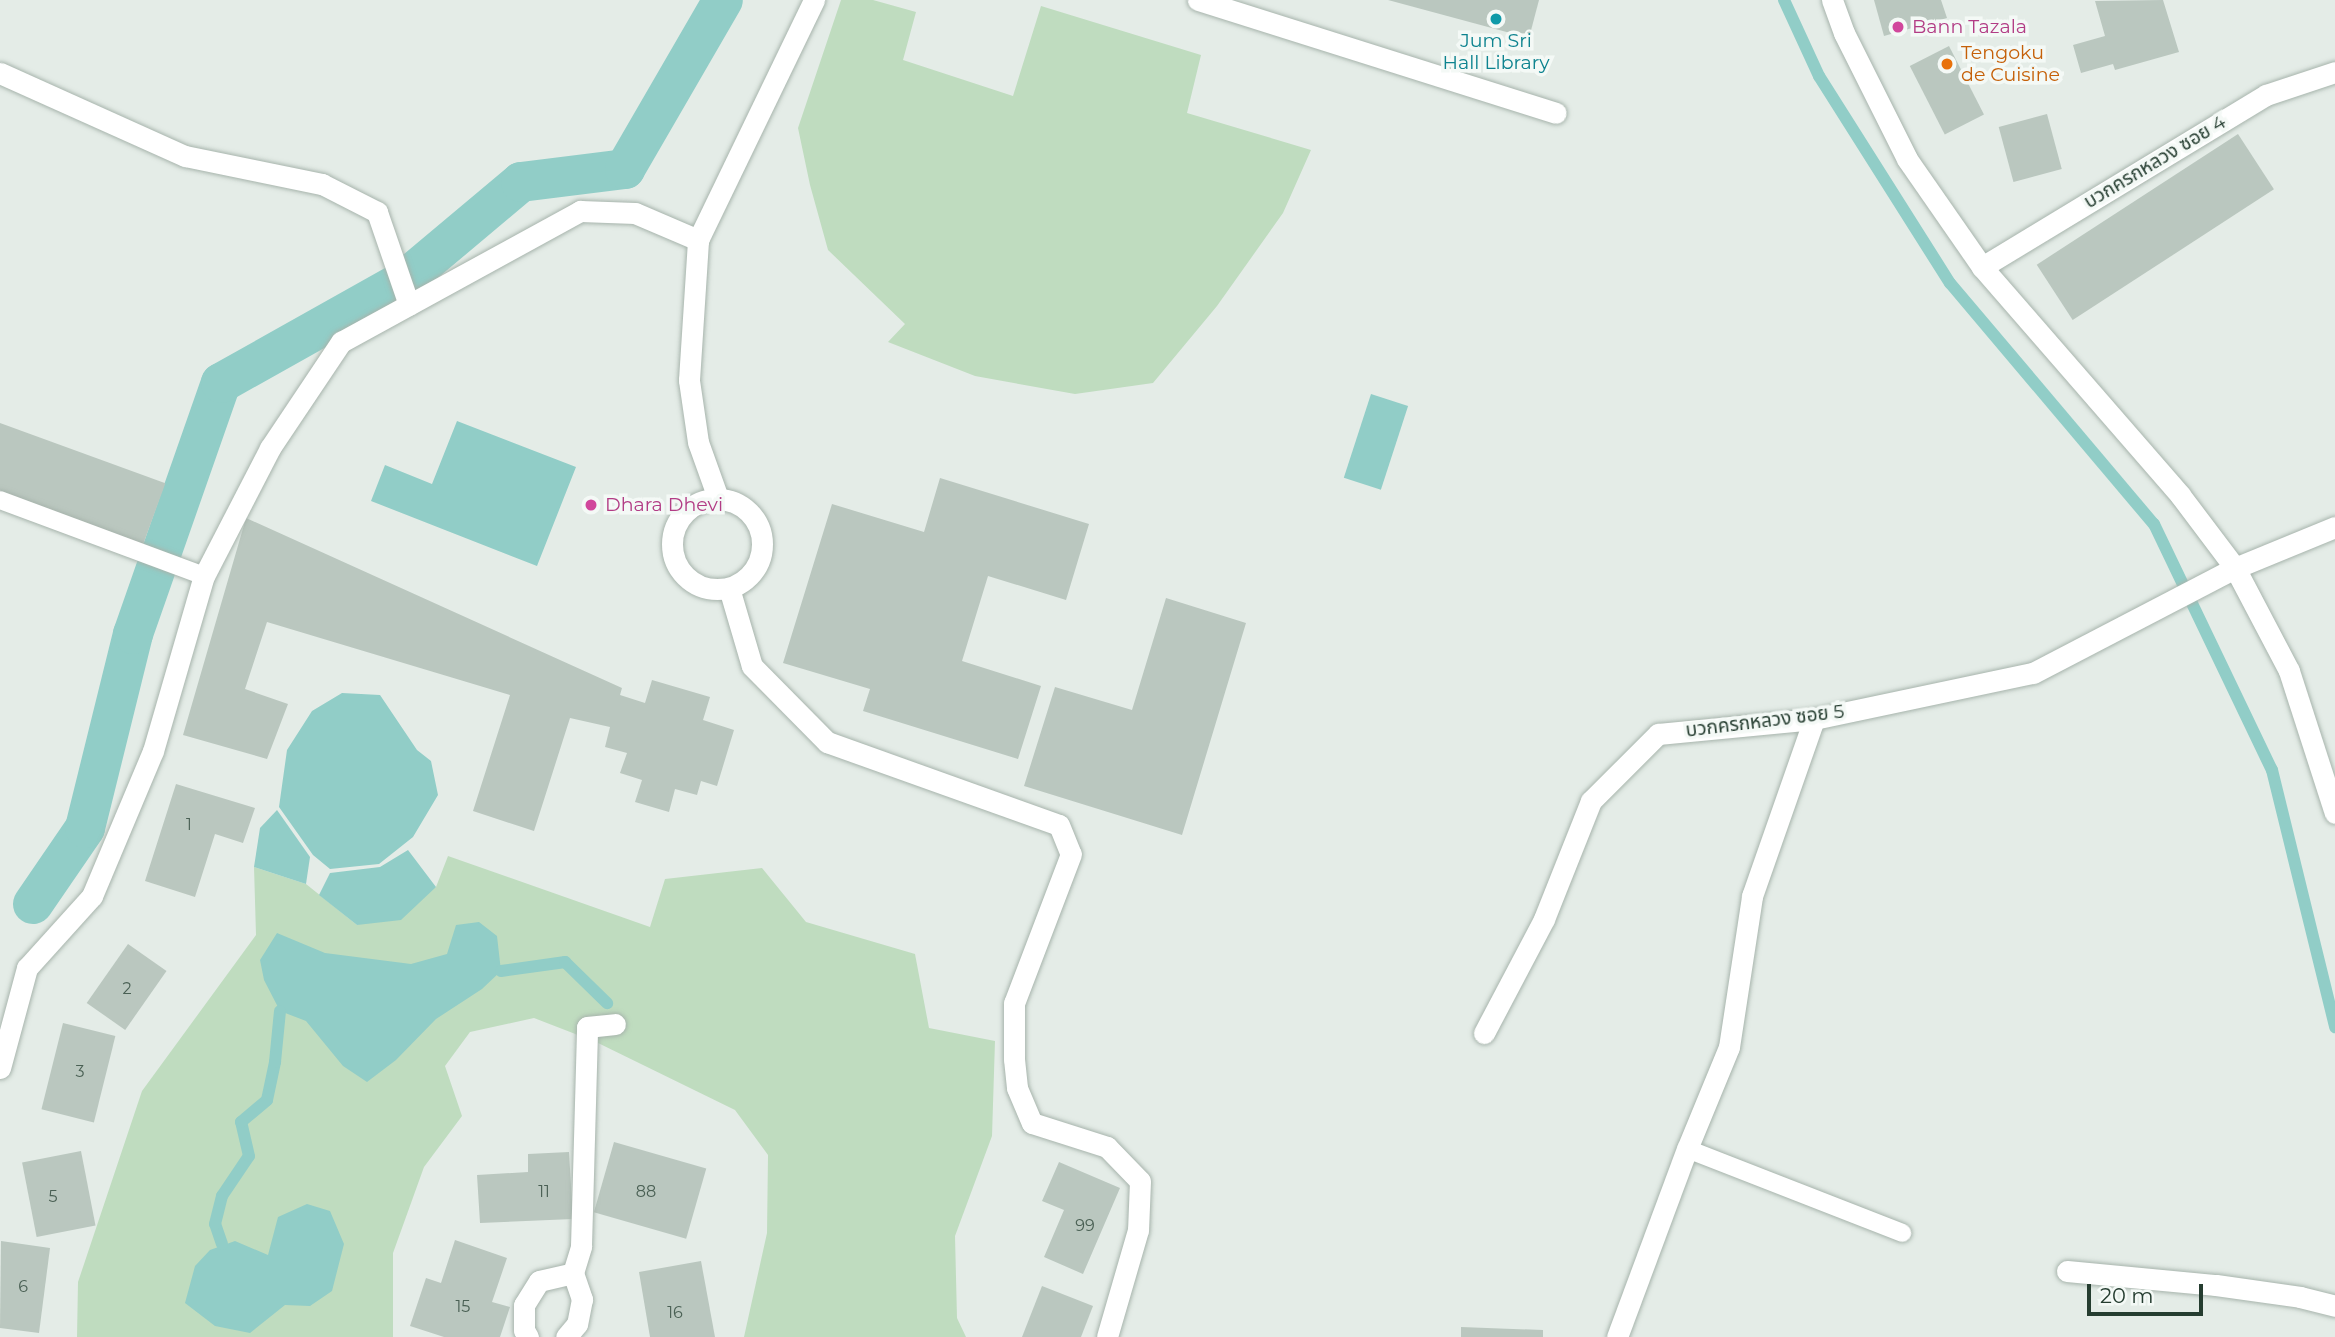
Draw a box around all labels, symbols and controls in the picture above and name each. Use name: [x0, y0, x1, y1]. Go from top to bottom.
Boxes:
marker: Jum Sri Hall Library: [1488, 11, 1504, 27]
place label: Bann Tazala: [1912, 16, 2027, 38]
marker: Bann Tazala: [1890, 19, 1906, 35]
place label: Jum Sri Hall Library: [1443, 30, 1549, 74]
place label: Tengoku de Cuisine: [1961, 42, 2060, 86]
marker: Tengoku de Cuisine: [1939, 56, 1955, 72]
street label: บวกครกหลวง ซอย 4: [2080, 111, 2230, 213]
place label: Dhara Dhevi: [605, 494, 723, 516]
marker: Dhara Dhevi: [583, 497, 599, 513]
street label: บวกครกหลวง ซอย 5: [1684, 700, 1846, 742]
house number: 1: [186, 815, 192, 835]
house number: 2: [122, 979, 132, 999]
house number: 3: [75, 1062, 85, 1082]
house number: 11: [538, 1182, 550, 1202]
house number: 88: [636, 1182, 656, 1202]
house number: 5: [48, 1187, 58, 1207]
house number: 99: [1075, 1216, 1095, 1236]
scale bar: [2090, 1270, 2206, 1314]
house number: 6: [18, 1277, 28, 1297]
text: 20 m: [2100, 1283, 2154, 1308]
house number: 15: [456, 1297, 470, 1317]
house number: 16: [667, 1303, 683, 1323]

